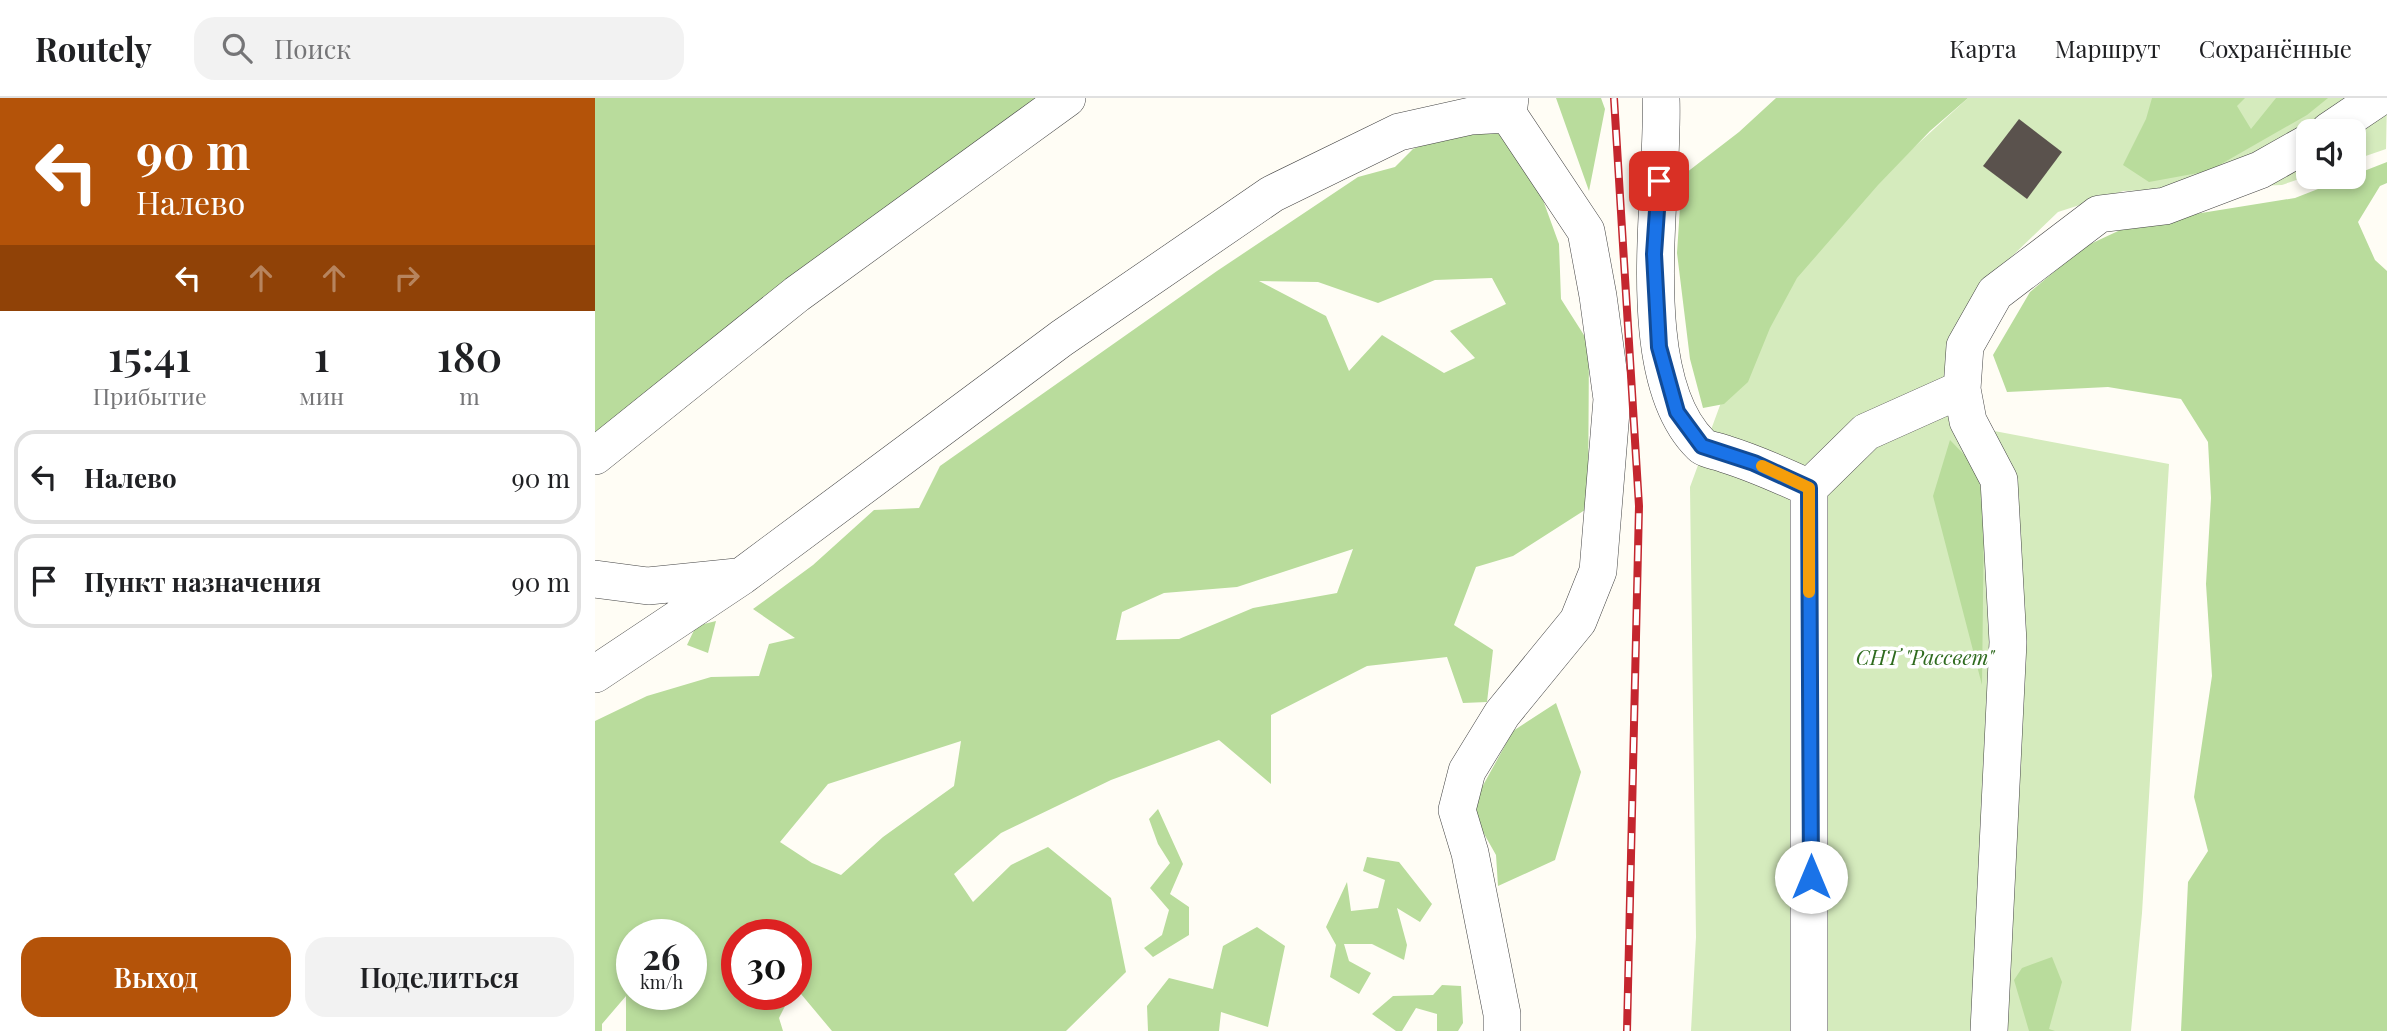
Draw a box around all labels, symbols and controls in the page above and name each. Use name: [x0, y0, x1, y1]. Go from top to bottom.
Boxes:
search box: [194, 17, 684, 80]
text: Routely: [35, 26, 152, 70]
icon: search: [218, 29, 256, 67]
text: Поиск: [274, 31, 351, 66]
text: Карта: [1949, 32, 2017, 64]
text: Маршрут: [2055, 32, 2161, 64]
text: Сохранённые: [2199, 32, 2352, 64]
text: 90 m: [136, 117, 250, 182]
map controls: [2296, 119, 2366, 189]
button: sound: [2296, 119, 2366, 189]
icon: left: [21, 126, 112, 217]
pin: [1629, 151, 1689, 211]
icon: arrive: [1640, 162, 1678, 200]
text: Налево: [136, 180, 245, 223]
icon: left: [169, 259, 207, 297]
icon: ahead: [242, 259, 280, 297]
icon: ahead: [315, 259, 353, 297]
icon: right: [388, 259, 426, 297]
text: 15:41: [108, 327, 191, 383]
text: 1: [314, 327, 330, 383]
text: 180: [437, 327, 502, 383]
text: Прибытие: [93, 380, 207, 411]
text: мин: [299, 380, 344, 411]
text: m: [459, 380, 480, 411]
icon: left: [25, 458, 63, 496]
text: Налево: [84, 460, 177, 495]
text: 90 m: [512, 460, 570, 495]
icon: arrive: [25, 562, 63, 600]
text: Пункт назначения: [84, 564, 321, 599]
text: 90 m: [512, 564, 570, 599]
park label: СНТ "Рассвет": [1856, 642, 1996, 670]
position arrow: [1774, 840, 1848, 914]
speed limit sign: 30: [721, 919, 812, 1010]
text: 26: [643, 932, 680, 979]
button: Выход: [21, 937, 291, 1017]
button: Поделиться: [305, 937, 574, 1017]
text: km/h: [640, 970, 683, 994]

